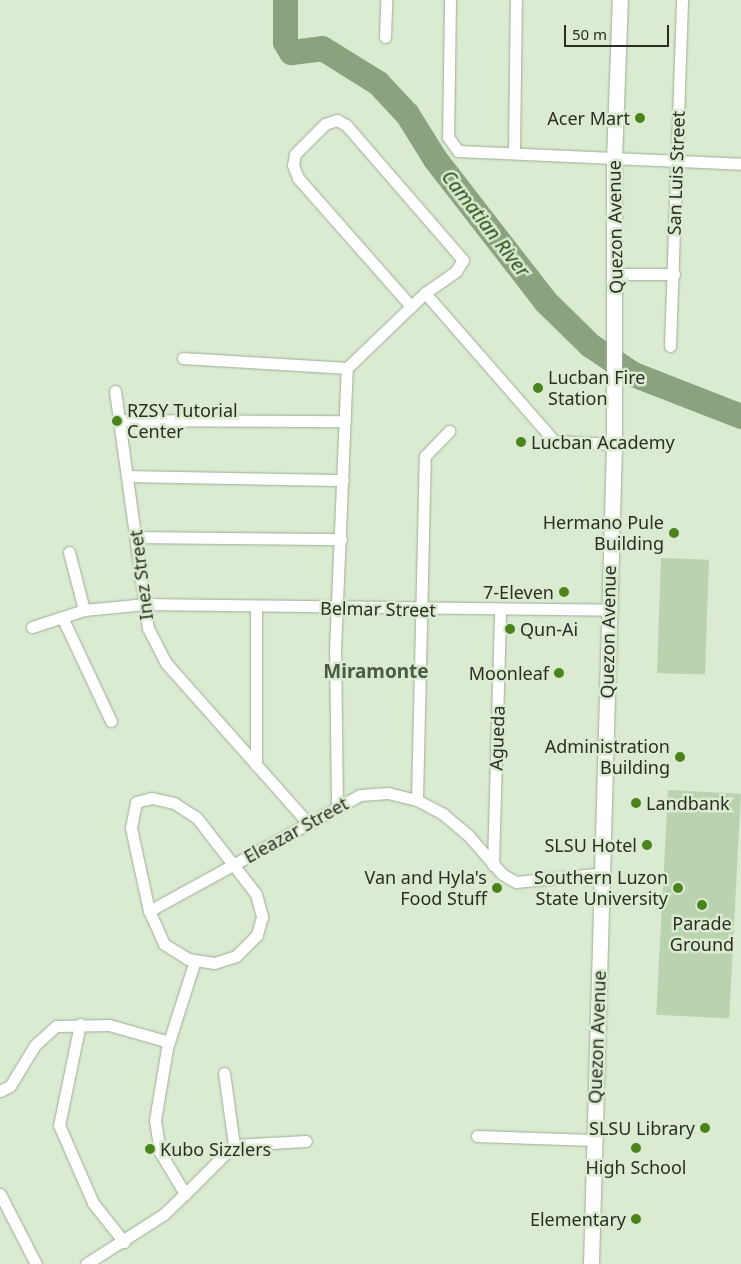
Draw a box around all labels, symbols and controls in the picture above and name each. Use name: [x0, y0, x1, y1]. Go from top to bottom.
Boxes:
scale bar: [566, 15, 671, 47]
text: 50 m: [572, 24, 607, 44]
place label: Acer Mart: [547, 107, 630, 129]
street label: San Luis Street: [663, 110, 689, 236]
marker: Acer Mart: [634, 112, 646, 124]
street label: Quezon Avenue: [603, 160, 627, 294]
water label: Camatian River: [436, 166, 534, 282]
place label: Lucban Fire Station: [548, 367, 645, 409]
marker: Lucban Fire Station: [532, 382, 544, 394]
place label: RZSY Tutorial Center: [127, 400, 238, 442]
marker: RZSY Tutorial Center: [111, 415, 123, 427]
place label: Lucban Academy: [531, 431, 675, 453]
marker: Lucban Academy: [515, 436, 527, 448]
place label: Hermano Pule Building: [543, 512, 664, 554]
marker: Hermano Pule Building: [668, 527, 680, 539]
street label: Inez Street: [125, 529, 157, 621]
street label: Quezon Avenue: [596, 565, 620, 699]
place label: 7-Eleven: [483, 581, 554, 603]
marker: 7-Eleven: [558, 586, 570, 598]
street label: Belmar Street: [320, 597, 436, 621]
place label: Qun-Ai: [520, 618, 578, 640]
marker: Qun-Ai: [504, 623, 516, 635]
district label: Miramonte: [323, 661, 429, 683]
place label: Moonleaf: [469, 662, 549, 684]
marker: Moonleaf: [553, 667, 565, 679]
street label: Agueda: [485, 705, 509, 771]
place label: Administration Building: [545, 736, 670, 779]
marker: Administration Building: [674, 751, 686, 763]
street label: Eleazar Street: [240, 792, 352, 868]
place label: Landbank: [646, 792, 730, 814]
marker: Landbank: [630, 797, 642, 809]
place label: SLSU Hotel: [544, 834, 637, 856]
marker: SLSU Hotel: [641, 839, 653, 851]
place label: Van and Hyla's Food Stuff: [364, 867, 487, 910]
place label: Southern Luzon State University: [534, 867, 668, 910]
marker: Van and Hyla's Food Stuff: [491, 882, 503, 894]
marker: Southern Luzon State University: [672, 882, 684, 894]
marker: Parade Ground: [696, 899, 708, 911]
place label: Parade Ground: [670, 913, 734, 956]
street label: Quezon Avenue: [584, 970, 610, 1104]
place label: SLSU Library: [589, 1117, 695, 1139]
marker: SLSU Library: [699, 1122, 711, 1134]
place label: Kubo Sizzlers: [160, 1138, 271, 1160]
marker: High School: [630, 1142, 642, 1154]
marker: Kubo Sizzlers: [144, 1143, 156, 1155]
place label: High School: [586, 1156, 686, 1178]
place label: Elementary: [530, 1208, 626, 1230]
marker: Elementary: [630, 1213, 642, 1225]

